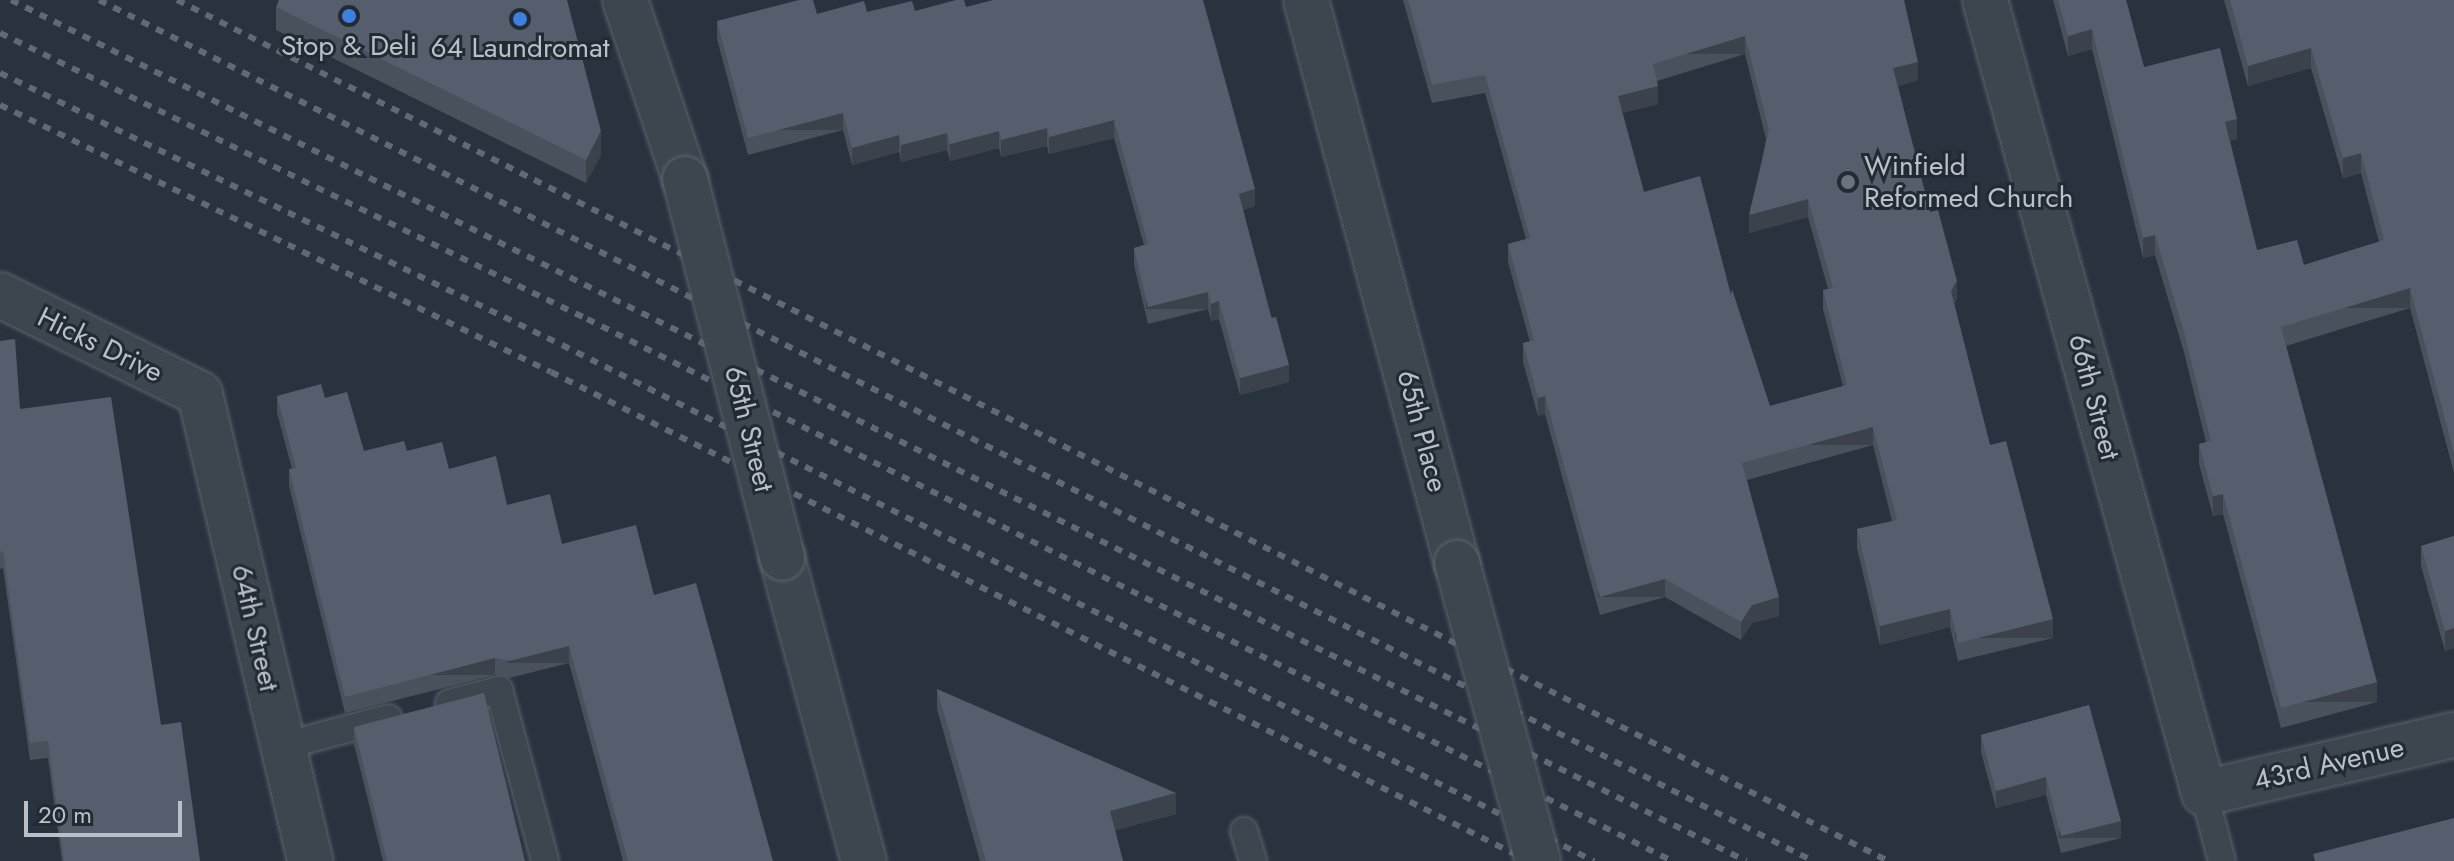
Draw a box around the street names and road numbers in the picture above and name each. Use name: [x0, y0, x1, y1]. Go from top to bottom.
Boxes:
street label: Hicks Drive: [32, 300, 168, 390]
street label: 66th Street: [2061, 330, 2127, 464]
street label: 65th Street: [717, 363, 781, 495]
street label: 65th Place: [1390, 366, 1454, 496]
street label: 64th Street: [224, 561, 286, 695]
street label: 43rd Avenue: [2251, 730, 2407, 798]

